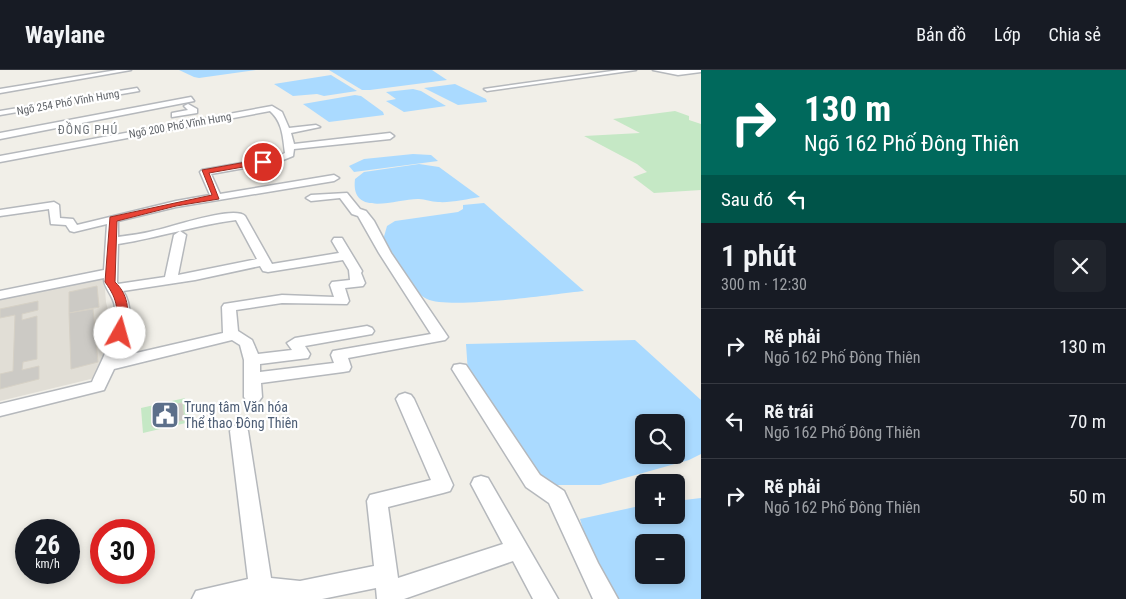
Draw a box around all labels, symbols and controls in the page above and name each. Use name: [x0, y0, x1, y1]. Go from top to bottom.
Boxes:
text: Waylane: [25, 21, 105, 49]
text: Bản đồ: [916, 24, 966, 45]
text: Lớp: [994, 24, 1021, 45]
text: Chia sẻ: [1049, 24, 1101, 45]
street label: Ngõ 254 Phố Vĩnh Hưng: [16, 87, 120, 118]
text: 130 m: [804, 89, 891, 130]
icon: right: [721, 90, 786, 155]
street label: Ngõ 200 Phố Vĩnh Hưng: [128, 110, 232, 141]
district label: ĐỒNG PHÚ: [58, 121, 118, 137]
text: Ngõ 162 Phố Đông Thiên: [804, 131, 1019, 156]
pin: [242, 141, 284, 183]
icon: arrive: [249, 148, 277, 176]
icon: left: [783, 185, 811, 213]
text: Sau đó: [721, 188, 773, 211]
text: 1 phút: [721, 238, 796, 273]
button: close: [1054, 240, 1106, 292]
text: 300 m · 12:30: [721, 275, 807, 294]
position arrow: [93, 306, 145, 358]
text: Rẽ phải: [764, 325, 820, 348]
icon: right: [721, 332, 749, 360]
text: 130 m: [1059, 335, 1106, 358]
text: Ngõ 162 Phố Đông Thiên: [764, 348, 921, 367]
place label: Trung tâm Văn hóa Thể thao Đông Thiên: [184, 399, 298, 431]
public building icon: Trung tâm Văn hóa Thể thao Đông Thiên: [150, 400, 180, 430]
text: Rẽ trái: [764, 400, 814, 423]
icon: left: [721, 407, 749, 435]
text: 70 m: [1069, 410, 1106, 433]
map controls: [635, 414, 685, 584]
button: search: [635, 414, 685, 464]
text: Ngõ 162 Phố Đông Thiên: [764, 423, 921, 442]
button: +: [635, 474, 685, 524]
text: Rẽ phải: [764, 475, 820, 498]
icon: right: [721, 482, 749, 510]
text: 50 m: [1069, 485, 1106, 508]
text: Ngõ 162 Phố Đông Thiên: [764, 498, 921, 517]
speed limit sign: 30: [90, 519, 155, 584]
text: 26: [35, 531, 60, 560]
button: −: [635, 534, 685, 584]
text: km/h: [35, 557, 60, 571]

